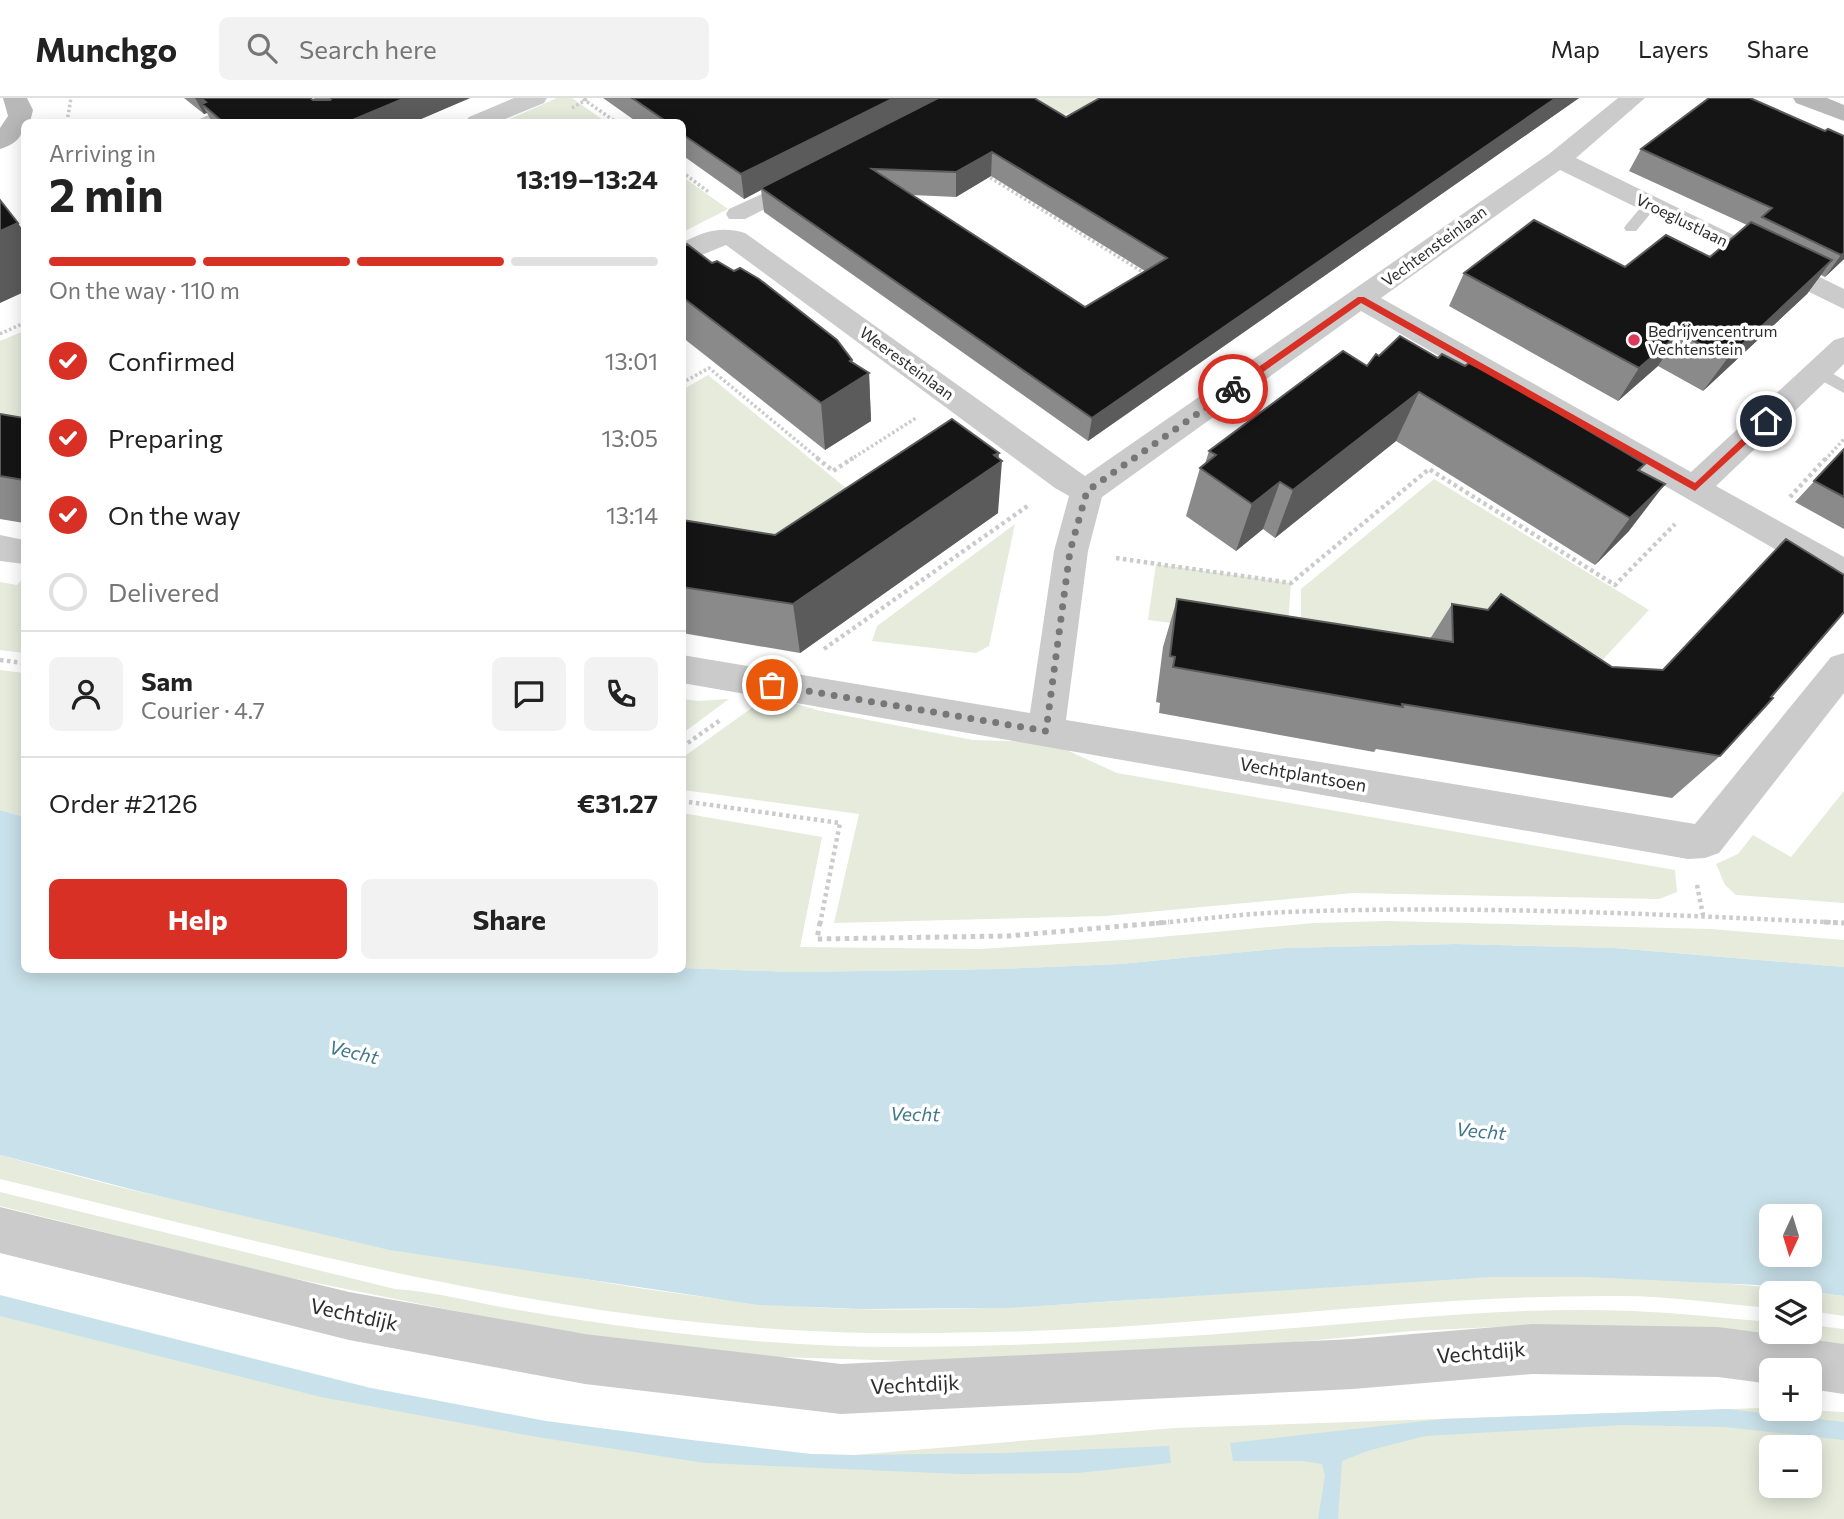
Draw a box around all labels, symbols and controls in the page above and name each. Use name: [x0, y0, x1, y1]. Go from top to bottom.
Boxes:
search box: [219, 17, 709, 80]
text: Munchgo: [35, 28, 177, 69]
icon: search: [243, 29, 281, 67]
text: Search here: [299, 33, 437, 64]
text: Map: [1551, 34, 1600, 63]
text: Layers: [1638, 34, 1709, 63]
text: Share: [1747, 34, 1809, 63]
text: Arriving in: [49, 139, 156, 167]
text: 13:19–13:24: [516, 163, 658, 194]
text: 2 min: [49, 165, 164, 221]
street label: Vroeglustlaan: [1633, 189, 1731, 250]
street label: Vechtensteinlaan: [1378, 201, 1490, 290]
text: On the way · 110 m: [49, 276, 240, 304]
place label: Bedrijvencentrum Vechtenstein: [1648, 321, 1778, 358]
street label: Weeresteinlaan: [856, 322, 958, 403]
marker: Bedrijvencentrum Vechtenstein: [1626, 332, 1642, 348]
icon: check: [49, 342, 87, 380]
text: Confirmed: [108, 345, 235, 376]
text: 13:01: [605, 347, 658, 375]
courier: [1198, 354, 1268, 424]
icon: bike: [1214, 370, 1252, 408]
pin: [1736, 391, 1796, 451]
icon: home: [1747, 402, 1785, 440]
icon: check: [49, 419, 87, 457]
text: Preparing: [108, 422, 223, 453]
text: 13:05: [601, 424, 658, 452]
icon: check: [49, 496, 87, 534]
text: On the way: [108, 499, 241, 530]
text: 13:14: [606, 501, 658, 529]
text: Delivered: [108, 576, 219, 607]
pin: [742, 655, 802, 715]
button: person: [49, 657, 123, 731]
button: chat: [492, 657, 566, 731]
button: phone: [584, 657, 658, 731]
text: Sam: [141, 665, 193, 696]
icon: bag: [753, 666, 791, 704]
text: Courier · 4.7: [141, 696, 265, 724]
street label: Vechtplantsoen: [1238, 752, 1368, 796]
text: Order #2126: [49, 787, 198, 818]
text: €31.27: [577, 787, 658, 818]
button: Help: [49, 879, 347, 959]
button: Share: [361, 879, 658, 959]
water label: Vecht: [327, 1035, 382, 1069]
water label: Vecht: [890, 1102, 941, 1125]
water label: Vecht: [1455, 1117, 1508, 1144]
north arrow: [1759, 1204, 1822, 1267]
map controls: [1759, 1204, 1822, 1498]
button: layers: [1759, 1281, 1822, 1344]
street label: Vechtdijk: [308, 1292, 401, 1335]
street label: Vechtdijk: [1435, 1335, 1526, 1368]
button: +: [1759, 1358, 1822, 1421]
street label: Vechtdijk: [870, 1369, 960, 1398]
button: −: [1759, 1435, 1822, 1498]

